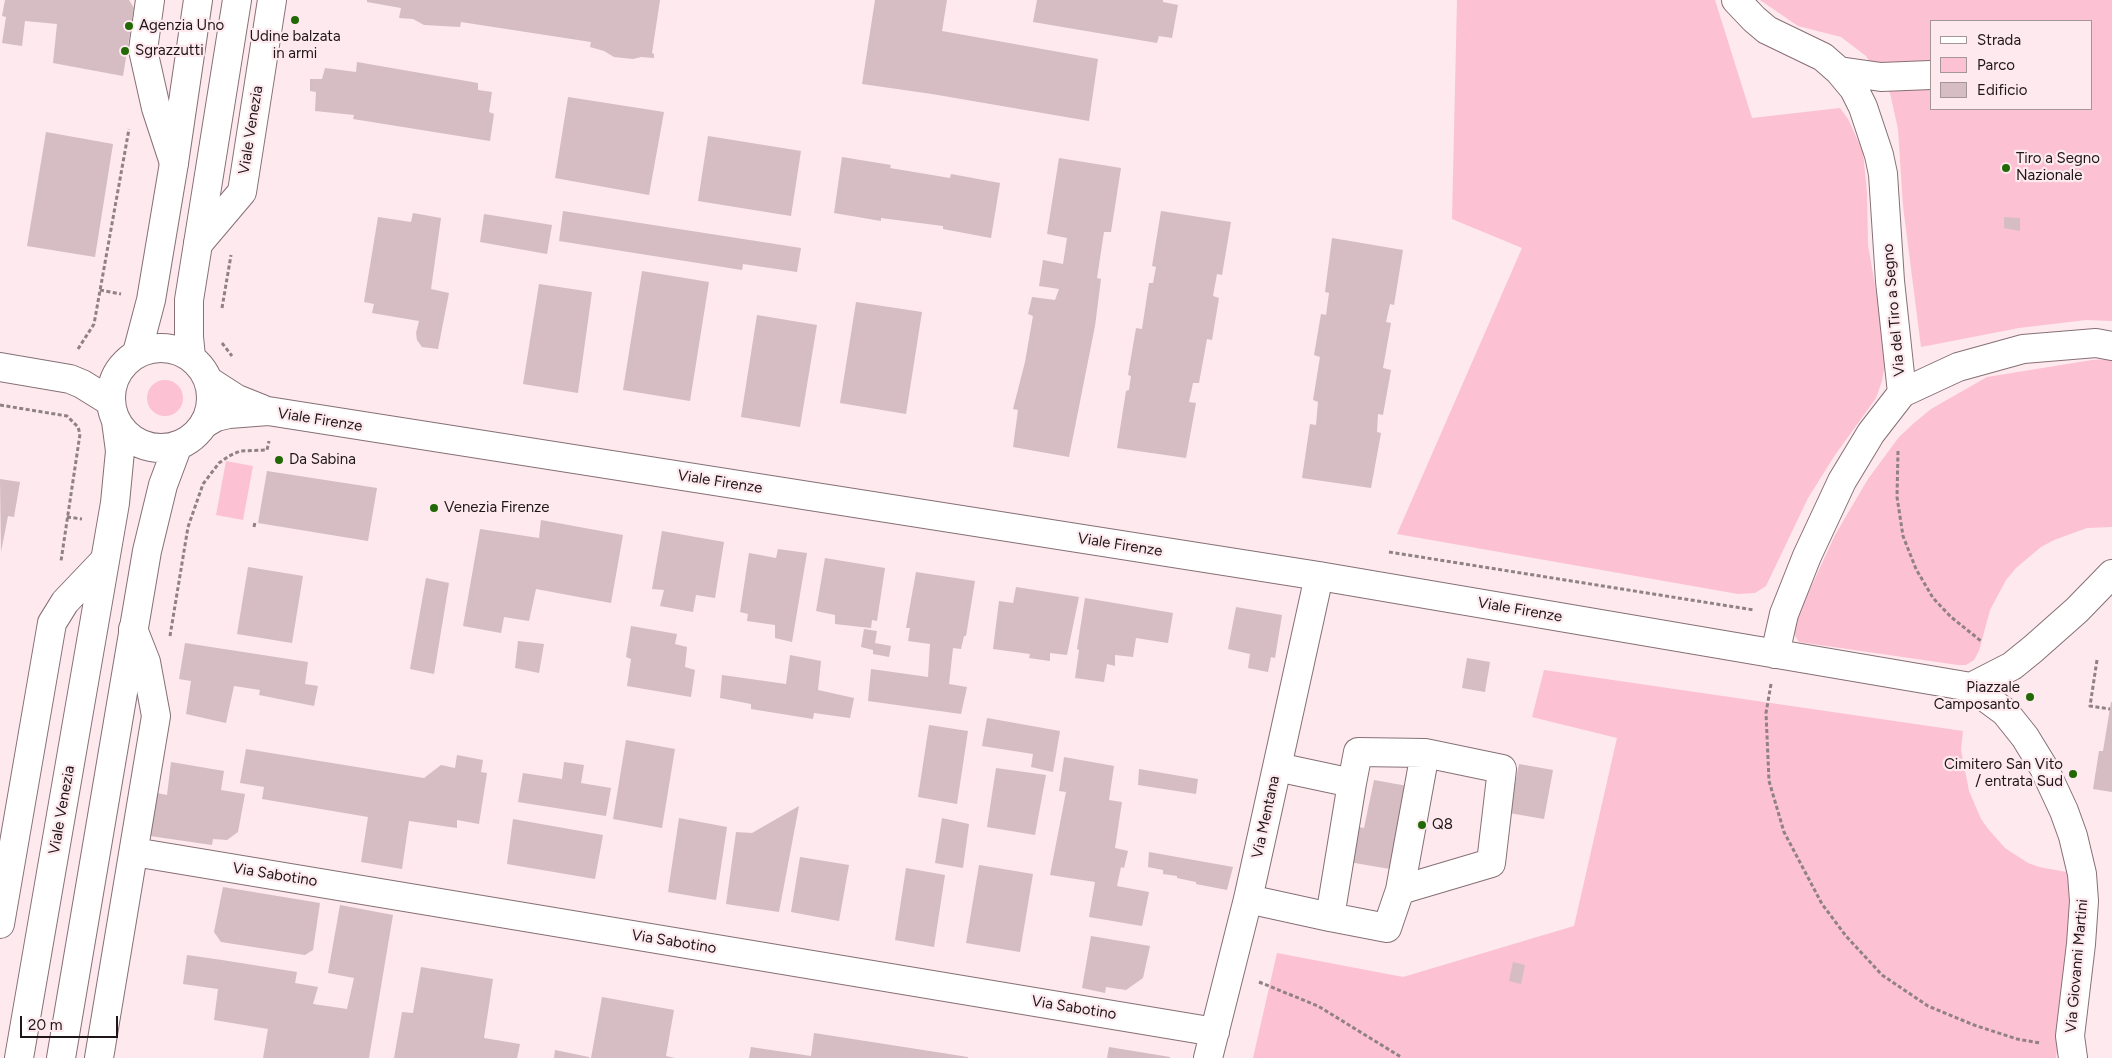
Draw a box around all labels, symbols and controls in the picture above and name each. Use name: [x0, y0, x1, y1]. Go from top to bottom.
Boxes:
marker: Udine balzata in armi: [289, 14, 301, 26]
place label: Agenzia Uno: [139, 17, 224, 35]
marker: Agenzia Uno: [123, 20, 135, 32]
legend: [1930, 20, 2092, 110]
place label: Udine balzata in armi: [249, 28, 341, 63]
text: Strada: [1977, 31, 2021, 49]
place label: Sgrazzutti: [135, 42, 204, 60]
marker: Sgrazzutti: [119, 45, 131, 57]
text: Parco: [1977, 56, 2015, 74]
text: Edificio: [1977, 81, 2027, 99]
street label: Viale Venezia: [235, 84, 267, 176]
place label: Tiro a Segno Nazionale: [2016, 150, 2100, 185]
marker: Tiro a Segno Nazionale: [2000, 162, 2012, 174]
street label: Via del Tiro a Segno: [1879, 243, 1909, 377]
street label: Viale Firenze: [276, 404, 364, 436]
place label: Da Sabina: [289, 451, 356, 469]
marker: Da Sabina: [273, 454, 285, 466]
street label: Viale Firenze: [676, 466, 764, 498]
place label: Venezia Firenze: [444, 499, 550, 517]
marker: Venezia Firenze: [428, 502, 440, 514]
street label: Viale Firenze: [1076, 529, 1164, 561]
street label: Viale Firenze: [1476, 594, 1564, 626]
place label: Piazzale Camposanto: [1934, 679, 2020, 714]
marker: Piazzale Camposanto: [2024, 691, 2036, 703]
place label: Cimitero San Vito / entrata Sud: [1944, 756, 2063, 791]
street label: Viale Venezia: [45, 764, 79, 856]
marker: Cimitero San Vito / entrata Sud: [2067, 768, 2079, 780]
street label: Via Mentana: [1248, 774, 1284, 860]
place label: Q8: [1432, 816, 1453, 834]
marker: Q8: [1416, 819, 1428, 831]
street label: Via Sabotino: [231, 859, 319, 891]
street label: Via Giovanni Martini: [2062, 898, 2092, 1034]
street label: Via Sabotino: [630, 926, 718, 958]
street label: Via Sabotino: [1030, 992, 1118, 1024]
scale bar: [22, 1006, 120, 1038]
text: 20 m: [28, 1016, 62, 1034]

